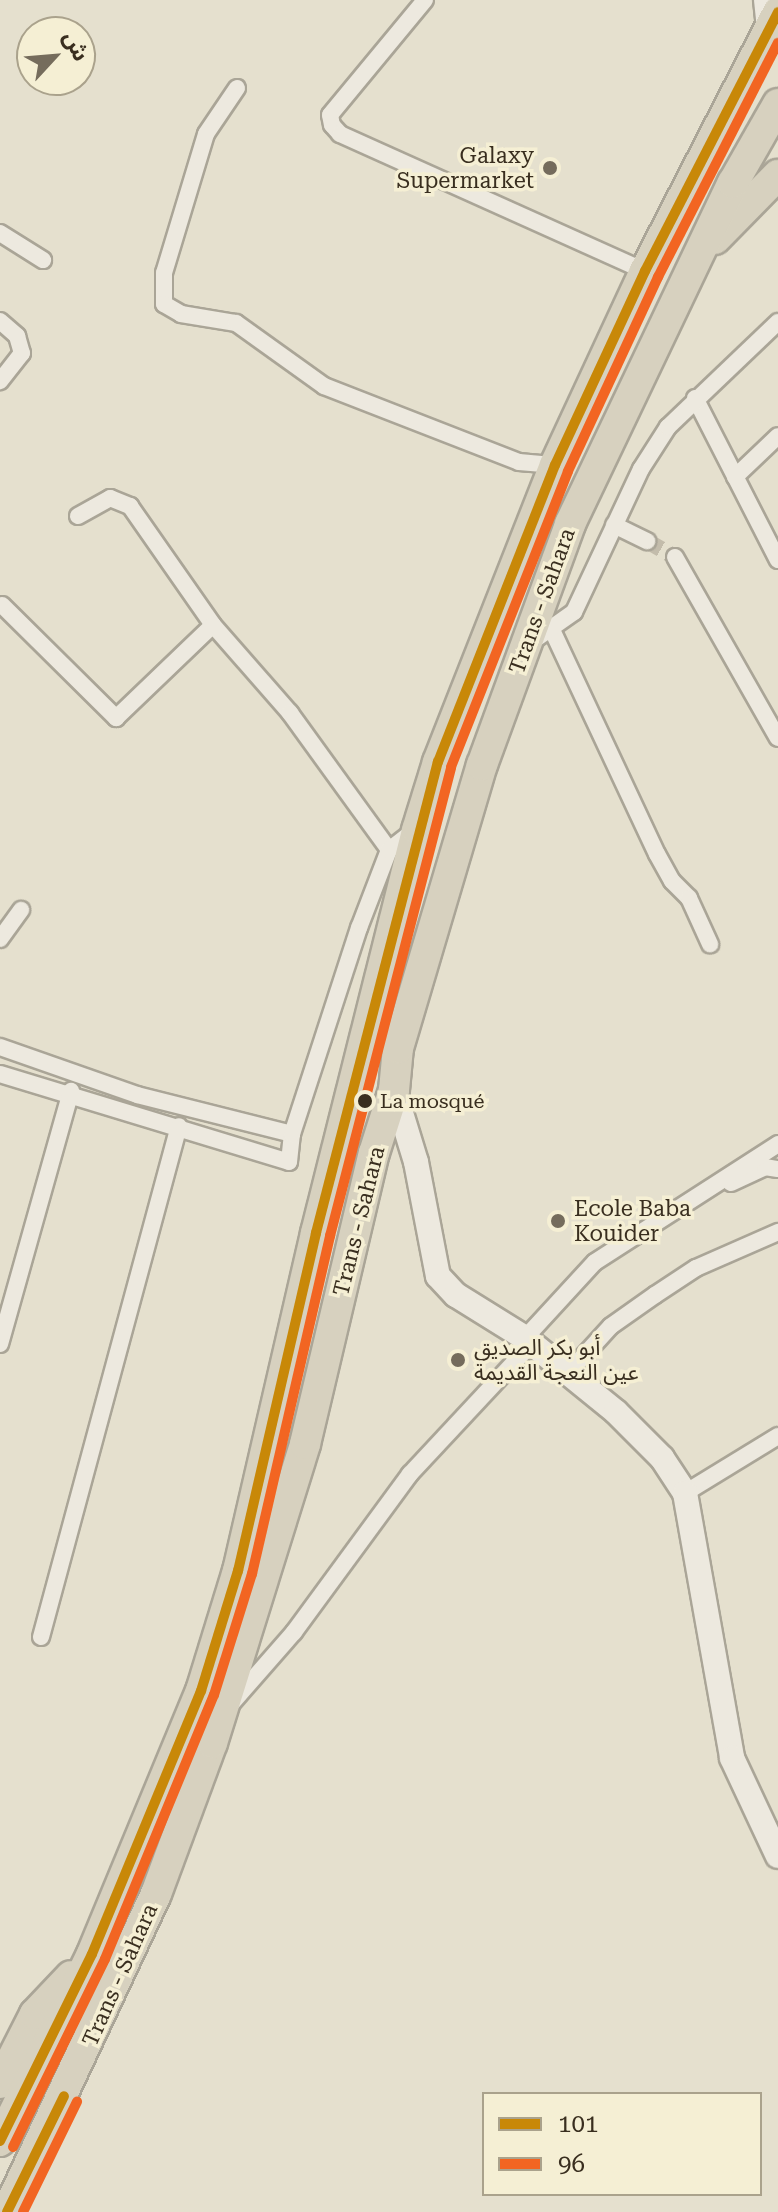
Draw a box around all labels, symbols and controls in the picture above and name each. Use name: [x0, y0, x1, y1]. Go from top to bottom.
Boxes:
north arrow: [16, 16, 96, 96]
text: ش: [58, 27, 94, 65]
place label: Galaxy Supermarket: [396, 142, 534, 194]
marker: Galaxy Supermarket: [541, 159, 559, 177]
street label: Trans - Sahara: [503, 524, 581, 678]
place label: La mosqué: [380, 1089, 485, 1113]
marker: La mosqué: [357, 1093, 373, 1109]
street label: Trans - Sahara: [328, 1143, 390, 1299]
place label: Ecole Baba Kouider: [574, 1195, 691, 1246]
marker: Ecole Baba Kouider: [549, 1212, 567, 1230]
place label: أبو بكر الصديق عين النعجة القديمة: [474, 1334, 639, 1386]
marker: أبو بكر الصديق عين النعجة القديمة: [449, 1351, 467, 1369]
street label: Trans - Sahara: [77, 1900, 163, 2050]
legend: [482, 2092, 762, 2196]
text: 101: [558, 2110, 598, 2138]
text: 96: [558, 2150, 585, 2178]

